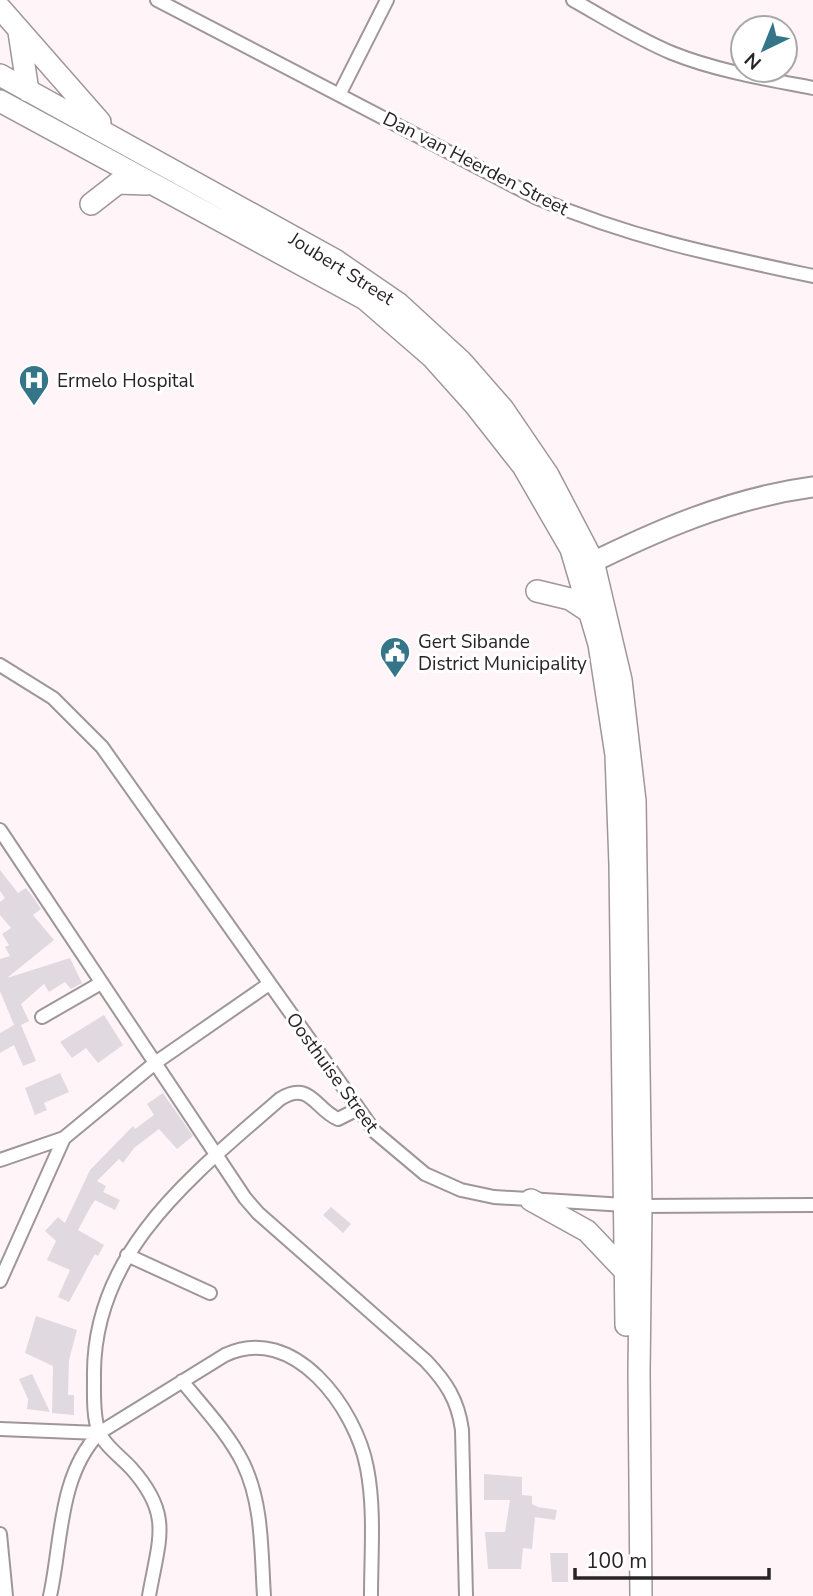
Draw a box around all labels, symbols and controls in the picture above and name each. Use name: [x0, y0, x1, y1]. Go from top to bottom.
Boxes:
north arrow: [729, 14, 799, 84]
text: N: [739, 46, 767, 75]
street label: Dan van Heerden Street: [378, 106, 573, 222]
street label: Joubert Street: [283, 226, 399, 312]
hospital icon: Ermelo Hospital: [17, 363, 51, 407]
place label: Ermelo Hospital: [57, 368, 195, 394]
place label: Gert Sibande District Municipality: [418, 629, 587, 677]
public building icon: Gert Sibande District Municipality: [378, 635, 412, 679]
street label: Oosthuise Street: [280, 1007, 385, 1138]
scale bar: [575, 1536, 769, 1580]
text: 100 m: [586, 1547, 647, 1575]

